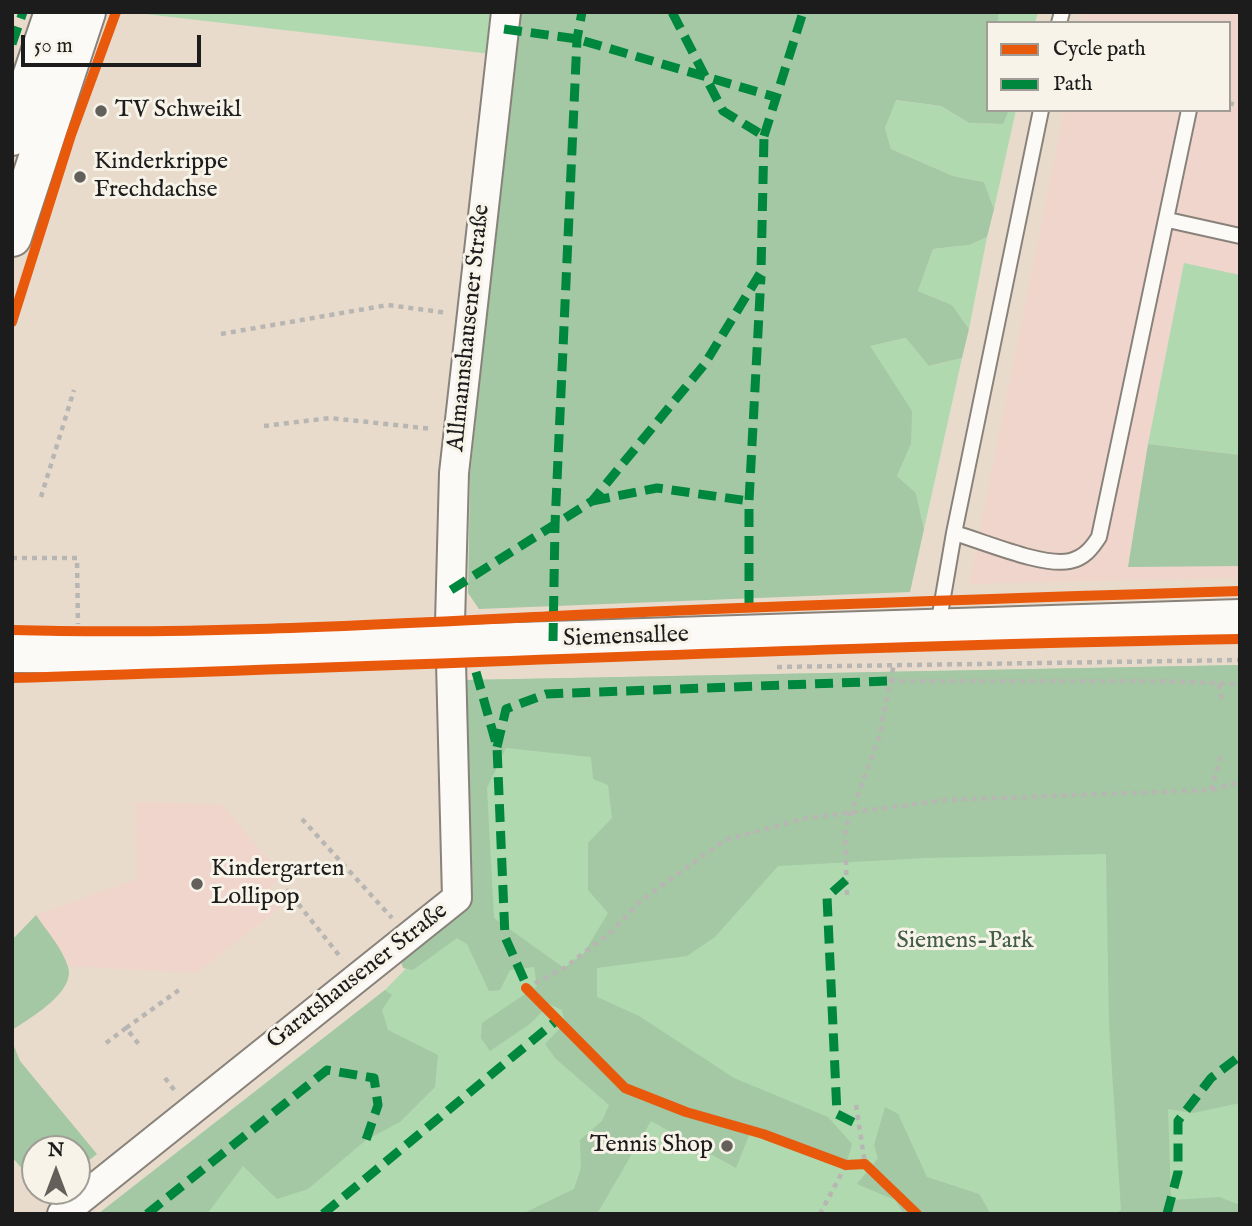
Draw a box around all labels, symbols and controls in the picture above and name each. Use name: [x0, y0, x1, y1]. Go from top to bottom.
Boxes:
scale bar: [24, 21, 205, 65]
legend: [986, 21, 1231, 112]
text: 50 m: [34, 33, 73, 60]
text: Cycle path: [1053, 36, 1146, 63]
text: Path: [1053, 71, 1092, 98]
place label: TV Schweikl: [115, 97, 241, 125]
marker: TV Schweikl: [93, 103, 109, 119]
place label: Kinderkrippe Frechdachse: [94, 149, 228, 205]
marker: Kinderkrippe Frechdachse: [72, 169, 88, 185]
street label: Allmannshausener Straße: [443, 203, 497, 453]
street label: Siemensallee: [563, 621, 689, 655]
place label: Kindergarten Lollipop: [211, 856, 344, 912]
marker: Kindergarten Lollipop: [189, 876, 205, 892]
street label: Garatshausener Straße: [262, 898, 454, 1056]
park label: Siemens-Park: [896, 928, 1034, 956]
place label: Tennis Shop: [590, 1132, 713, 1160]
north arrow: [21, 1135, 91, 1205]
marker: Tennis Shop: [719, 1138, 735, 1154]
text: N: [48, 1139, 64, 1163]

